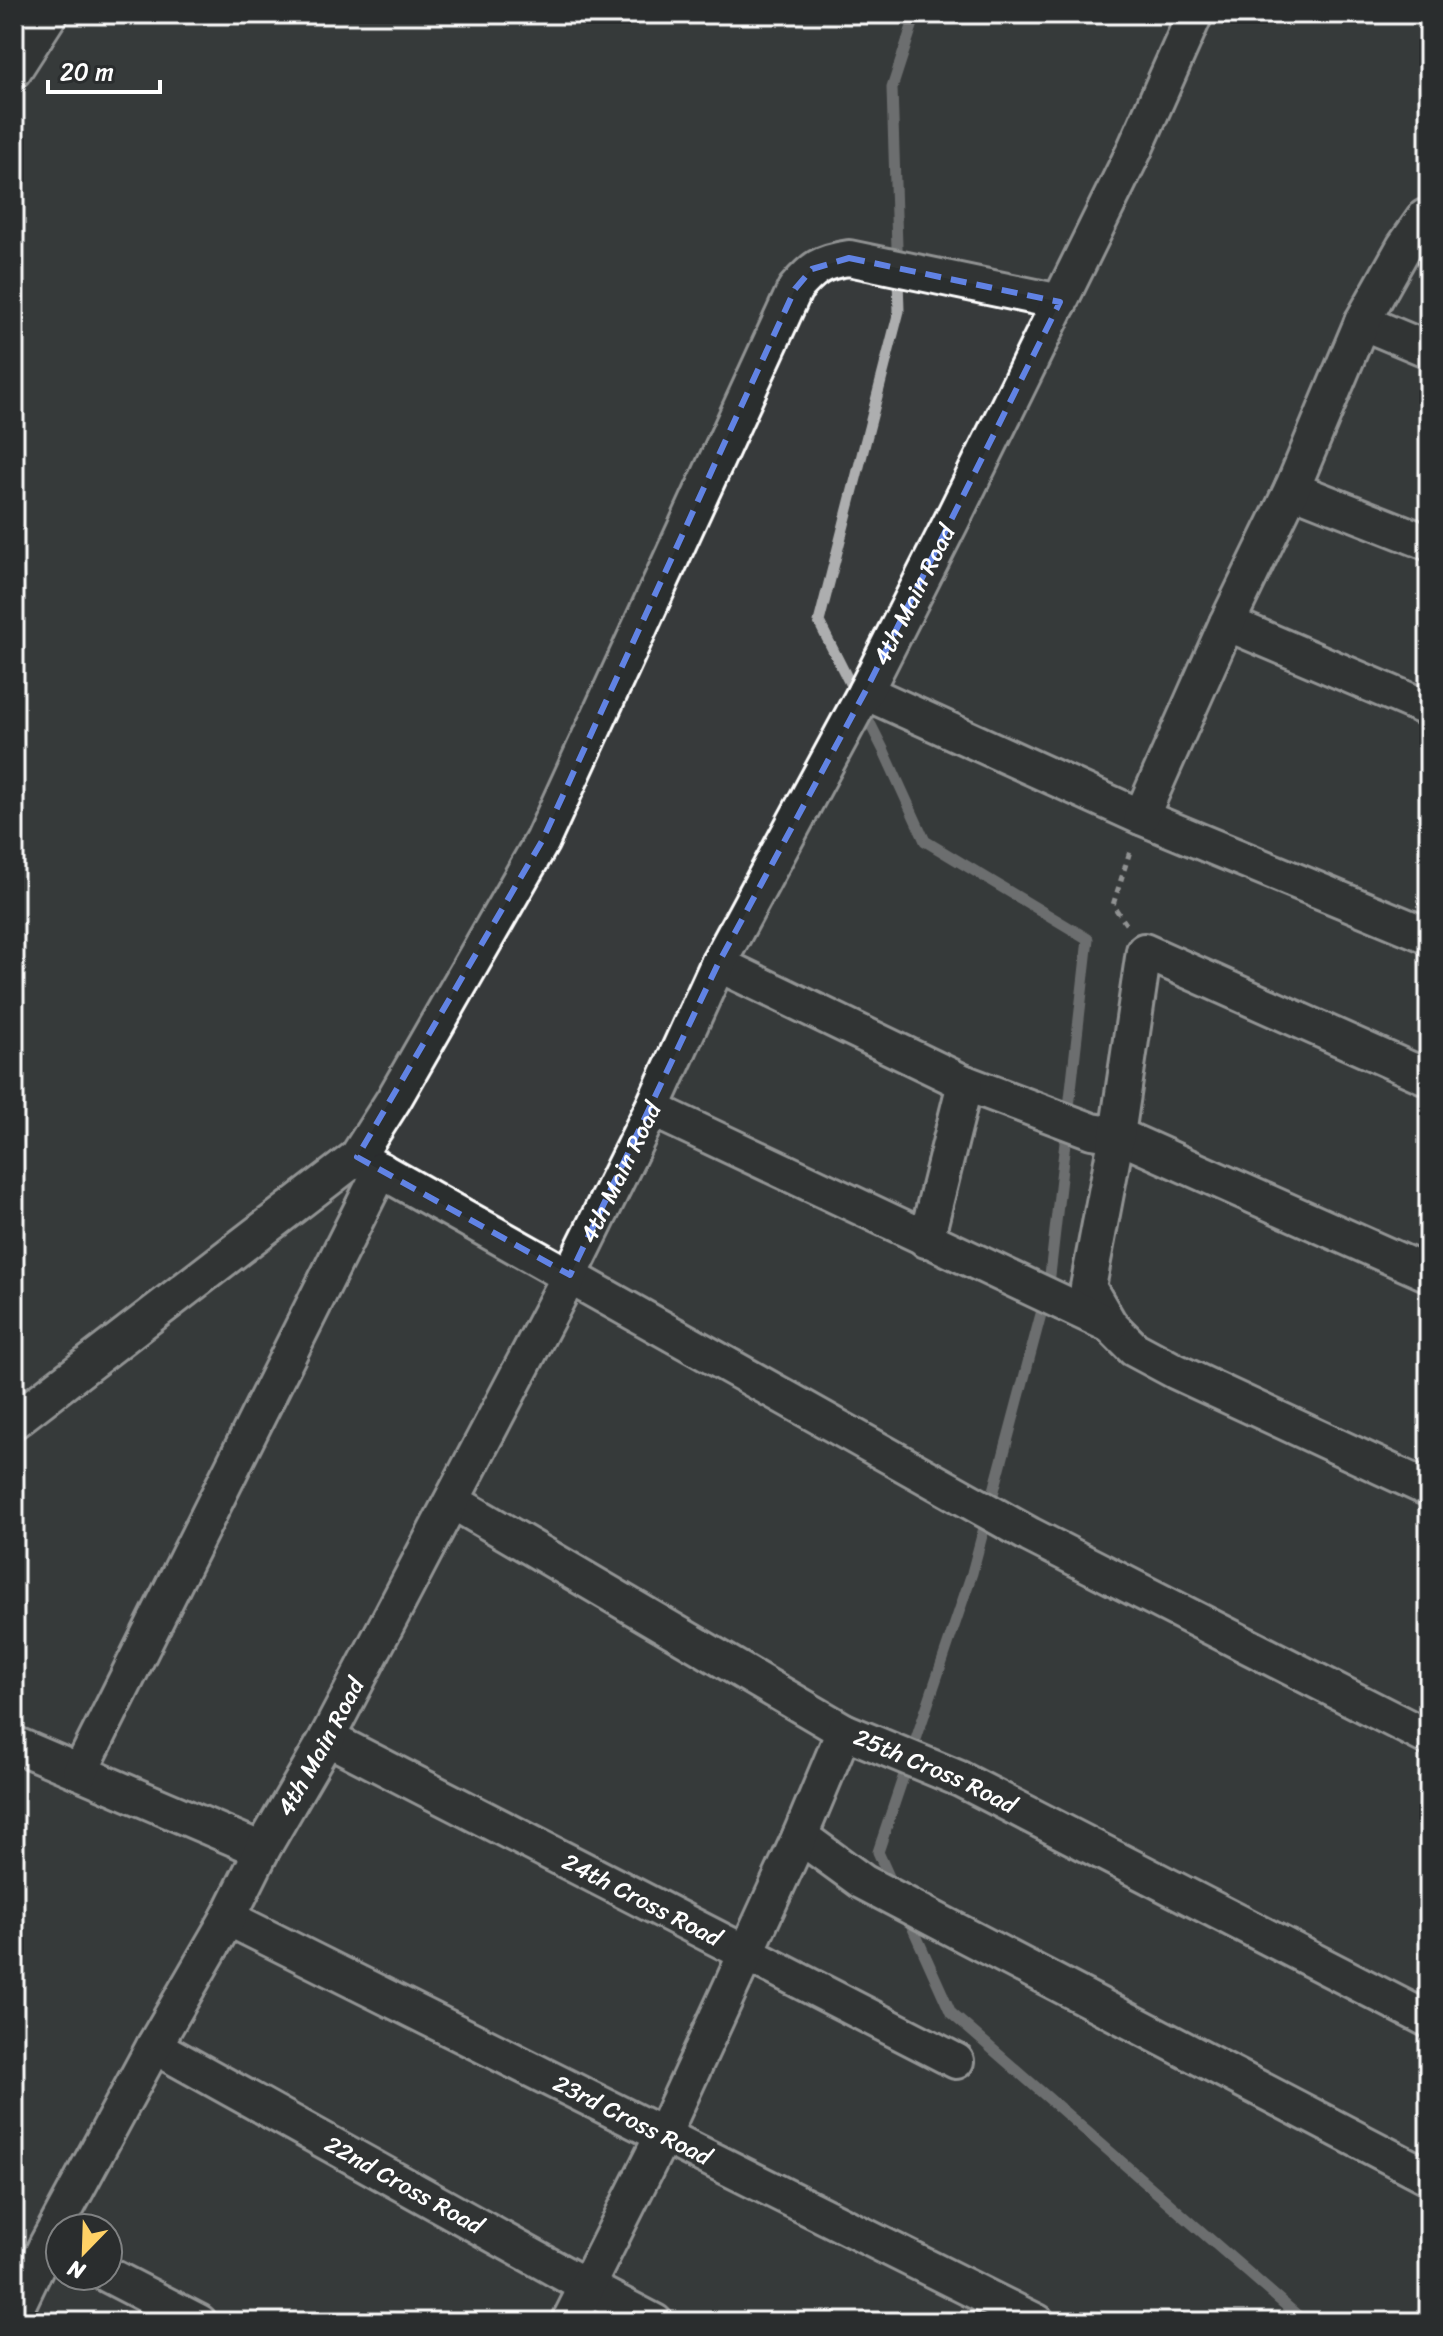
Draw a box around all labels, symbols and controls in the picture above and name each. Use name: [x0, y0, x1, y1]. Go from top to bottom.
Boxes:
scale bar: [48, 44, 160, 94]
text: 20 m: [60, 51, 114, 93]
street label: 4th Main Road: [861, 515, 968, 673]
street label: 4th Main Road: [568, 1093, 674, 1251]
street label: 4th Main Road: [265, 1668, 377, 1824]
street label: 25th Cross Road: [847, 1716, 1025, 1826]
street label: 24th Cross Road: [554, 1841, 731, 1959]
street label: 23rd Cross Road: [546, 2063, 720, 2178]
street label: 22nd Cross Road: [317, 2124, 492, 2247]
north arrow: [44, 2212, 124, 2292]
text: N: [61, 2249, 92, 2291]

